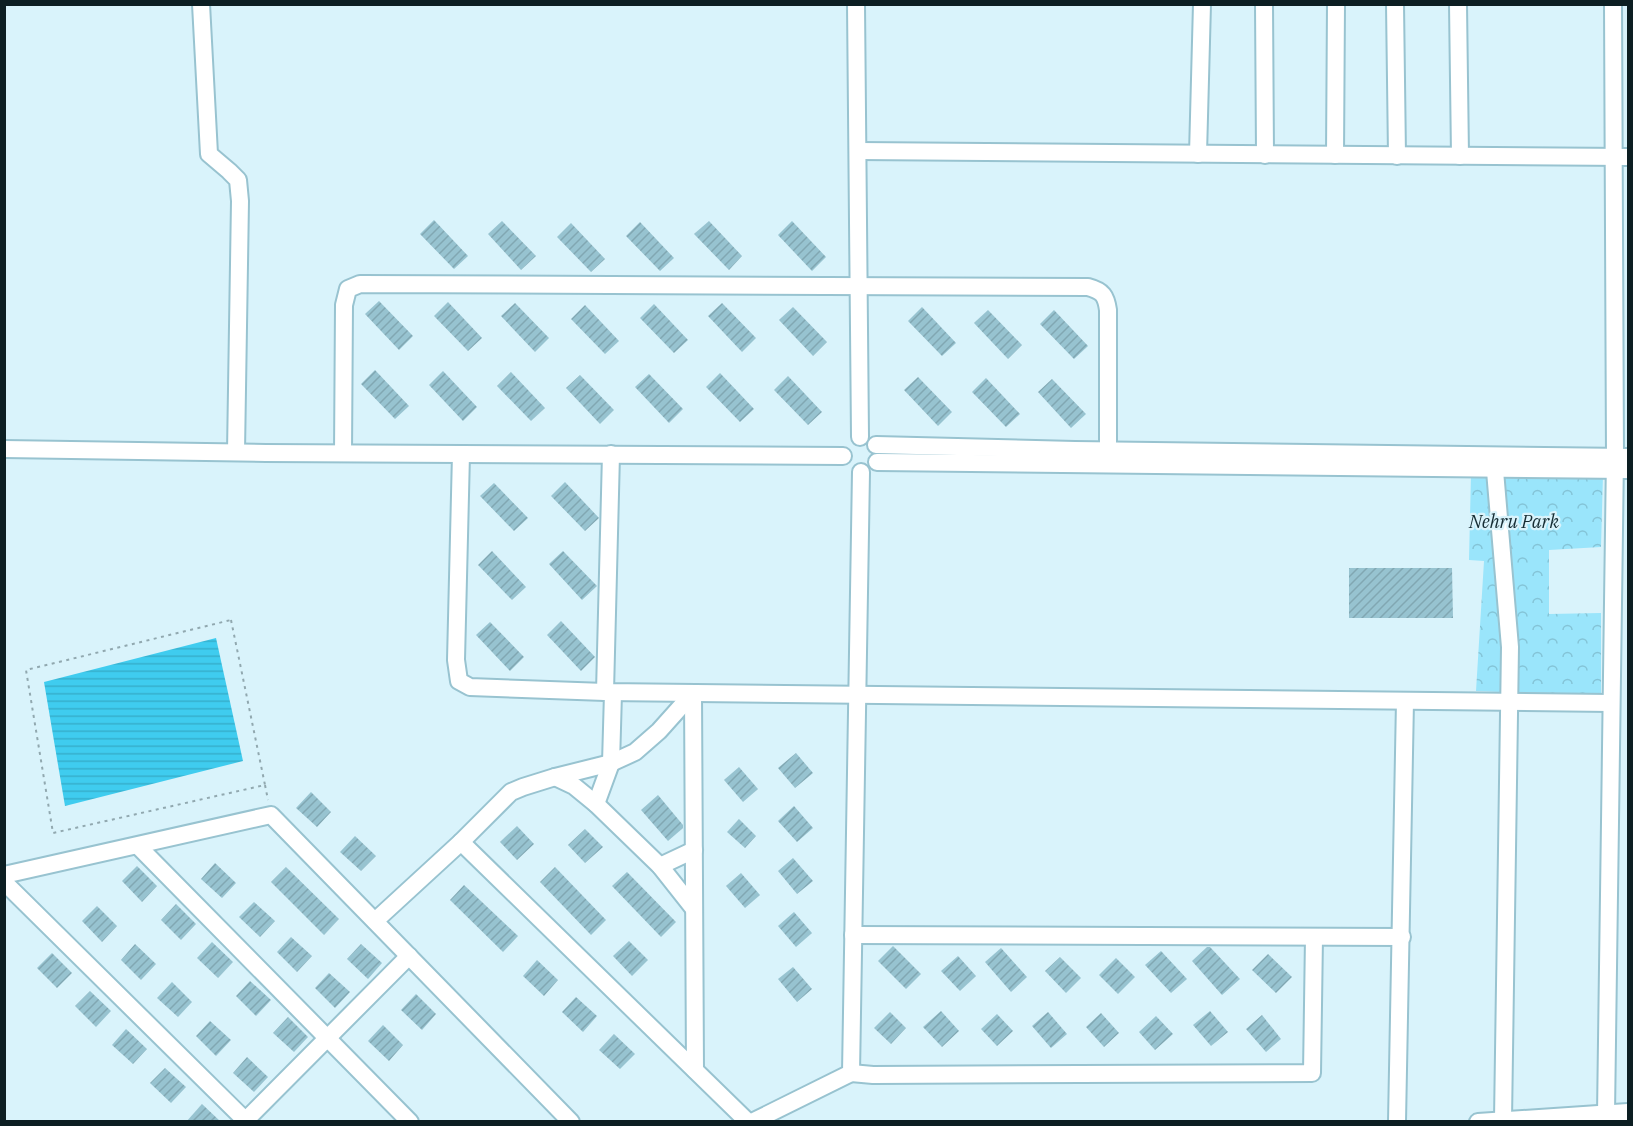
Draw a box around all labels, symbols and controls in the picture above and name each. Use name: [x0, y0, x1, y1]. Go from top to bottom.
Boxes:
park label: Nehru Park: [1468, 510, 1559, 533]

